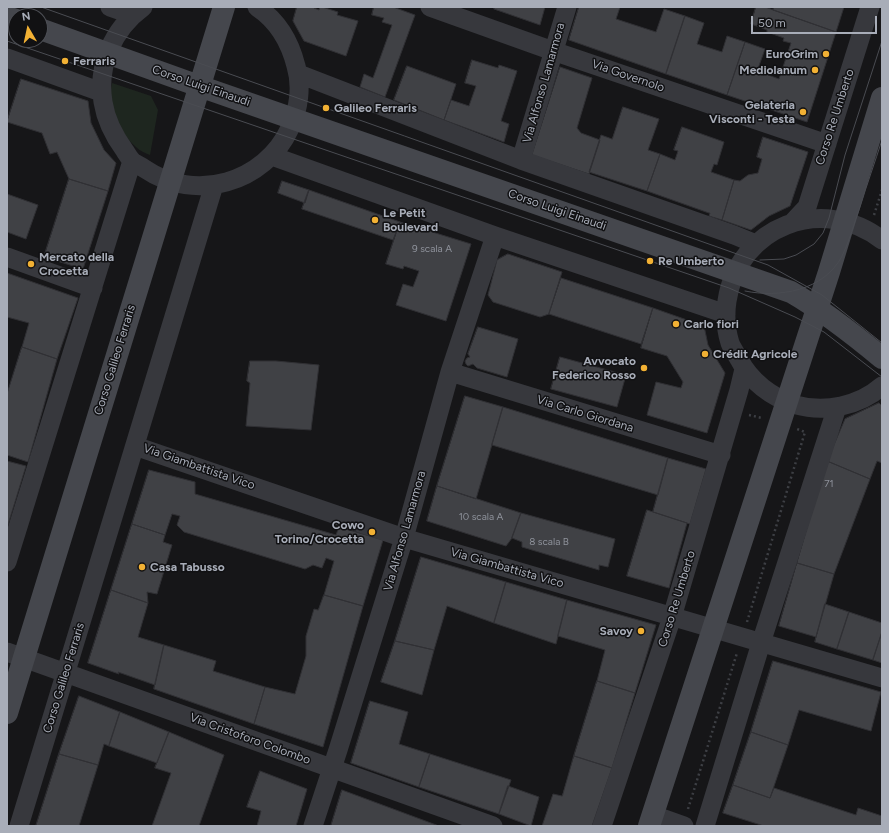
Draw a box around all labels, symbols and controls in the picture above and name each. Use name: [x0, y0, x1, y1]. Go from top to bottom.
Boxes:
north arrow: [8, 8, 48, 48]
scale bar: [753, 8, 879, 34]
text: N: [21, 10, 31, 24]
text: 50 m: [758, 16, 786, 30]
street label: Via Alfonso Lamarmora: [520, 21, 568, 145]
place label: EuroGrim: [766, 47, 818, 61]
marker: EuroGrim: [821, 49, 831, 59]
place label: Ferraris: [73, 54, 115, 68]
marker: Ferraris: [60, 56, 70, 66]
street label: Via Governolo: [590, 57, 666, 95]
street label: Corso Luigi Einaudi: [150, 62, 252, 110]
place label: Mediolanum: [739, 63, 807, 77]
marker: Mediolanum: [810, 65, 820, 75]
street label: Corso Re Umberto: [813, 67, 857, 167]
place label: Gelateria Visconti - Testa: [709, 98, 795, 126]
place label: Galileo Ferraris: [334, 101, 417, 115]
marker: Galileo Ferraris: [321, 103, 331, 113]
marker: Gelateria Visconti - Testa: [798, 107, 808, 117]
street label: Corso Luigi Einaudi: [506, 186, 608, 234]
place label: Le Petit Boulevard: [383, 206, 438, 234]
marker: Le Petit Boulevard: [370, 215, 380, 225]
house number: 9 scala A: [412, 243, 452, 255]
place label: Mercato della Crocetta: [39, 250, 114, 278]
place label: Re Umberto: [658, 254, 724, 268]
marker: Re Umberto: [645, 256, 655, 266]
marker: Mercato della Crocetta: [26, 259, 36, 269]
street label: Corso Galileo Ferraris: [91, 303, 139, 417]
place label: Carlo fiori: [684, 317, 739, 331]
marker: Carlo fiori: [671, 319, 681, 329]
place label: Crédit Agricole: [713, 347, 797, 361]
marker: Crédit Agricole: [700, 349, 710, 359]
place label: Avvocato Federico Rosso: [552, 354, 636, 382]
marker: Avvocato Federico Rosso: [639, 363, 649, 373]
street label: Via Carlo Giordana: [535, 392, 635, 436]
street label: Via Giambattista Vico: [141, 441, 257, 493]
street label: Via Alfonso Lamarmora: [381, 469, 429, 593]
house number: 71: [824, 478, 834, 490]
house number: 10 scala A: [459, 511, 503, 523]
place label: Cowo Torino/Crocetta: [275, 518, 364, 546]
marker: Cowo Torino/Crocetta: [367, 527, 377, 537]
house number: 8 scala B: [529, 536, 569, 548]
street label: Via Giambattista Vico: [449, 545, 565, 591]
street label: Corso Re Umberto: [655, 549, 699, 649]
place label: Casa Tabusso: [150, 560, 225, 574]
marker: Casa Tabusso: [137, 562, 147, 572]
street label: Corso Galileo Ferraris: [40, 621, 88, 735]
place label: Savoy: [599, 624, 633, 638]
marker: Savoy: [636, 626, 646, 636]
street label: Via Cristoforo Colombo: [188, 710, 312, 768]

